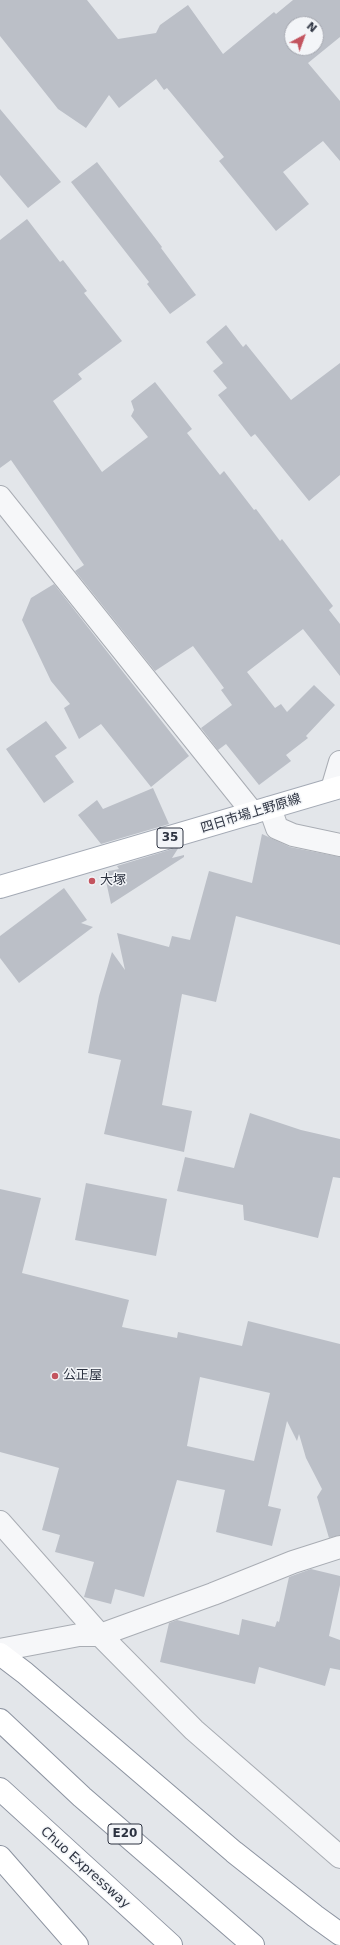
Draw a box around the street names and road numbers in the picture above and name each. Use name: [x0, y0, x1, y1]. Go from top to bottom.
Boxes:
street label: 四日市場上野原線: [199, 791, 303, 837]
road number: 35: [157, 828, 183, 848]
street label: Chuo Expressway: [37, 1824, 133, 1912]
road number: E20: [108, 1824, 142, 1844]

